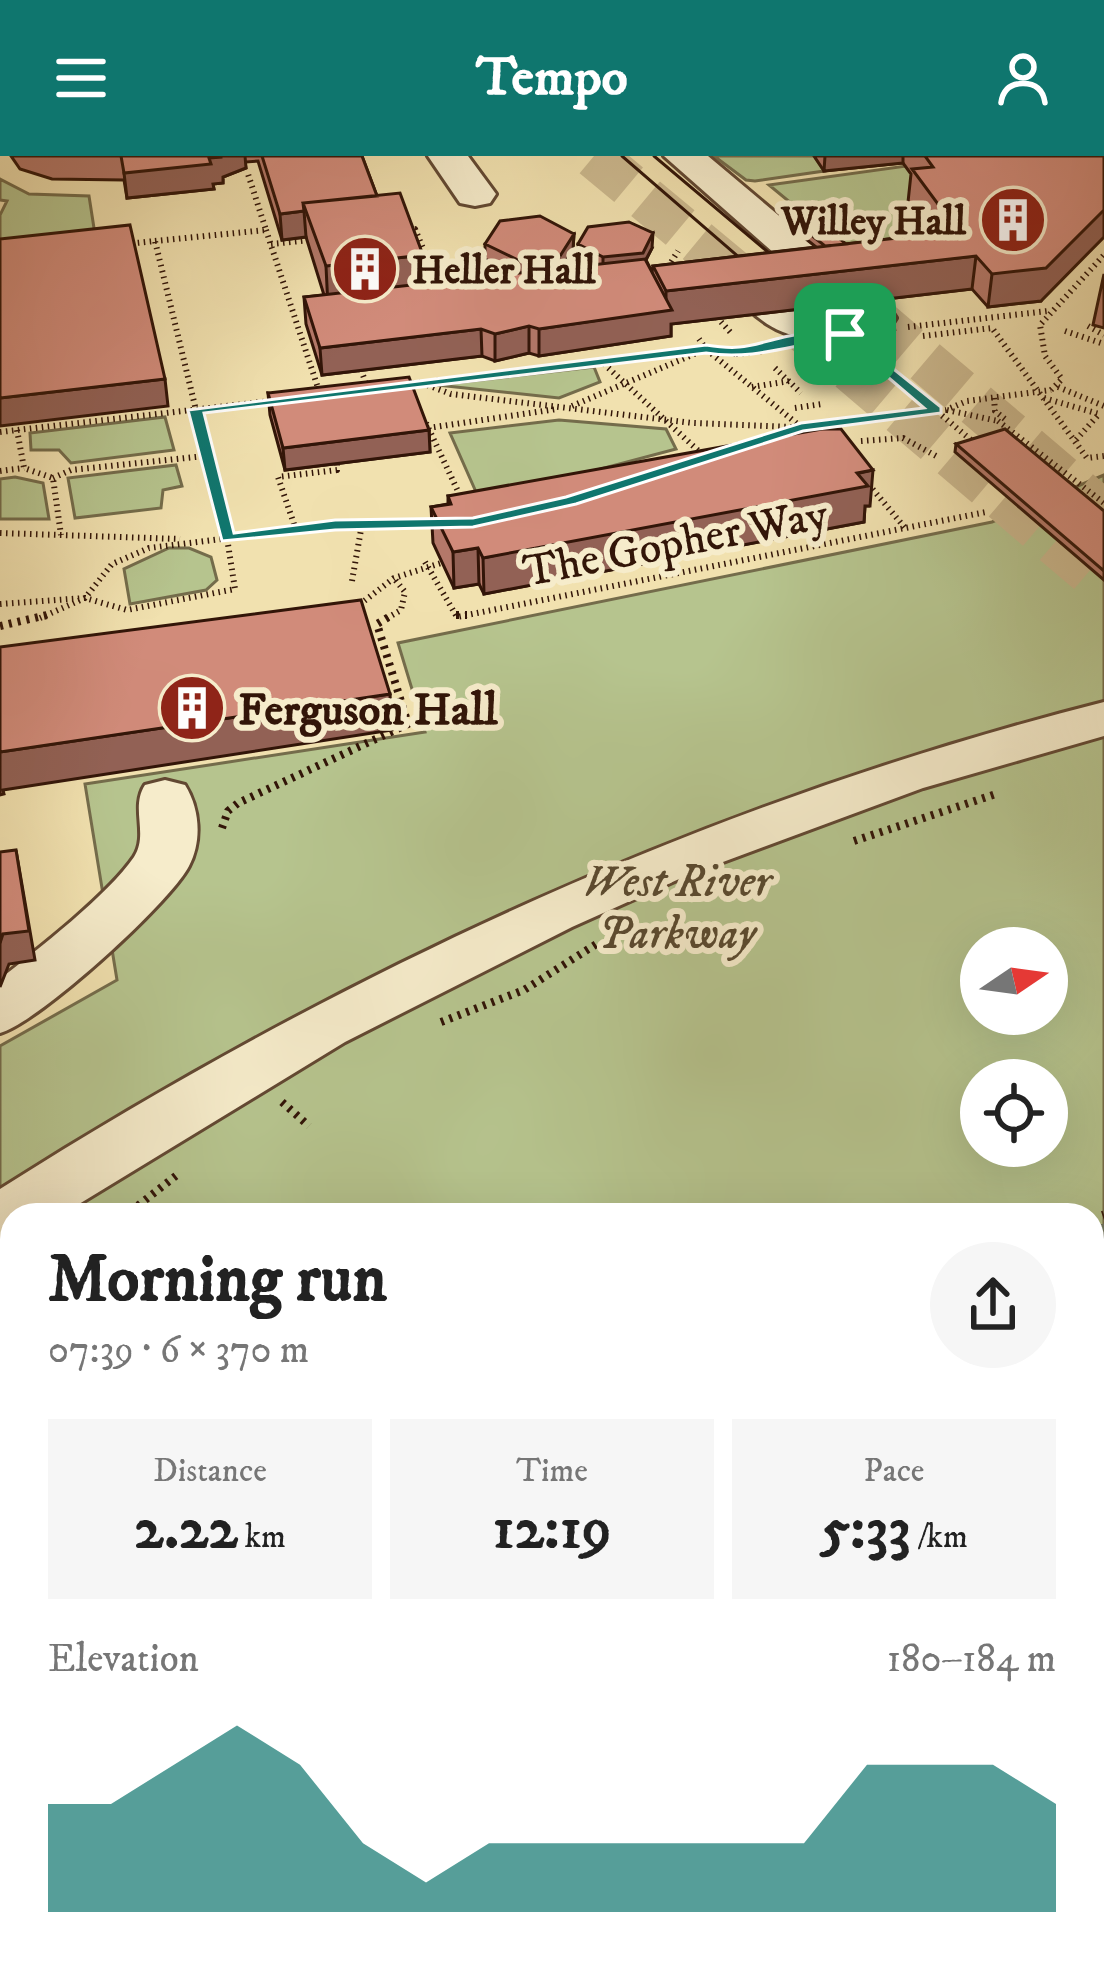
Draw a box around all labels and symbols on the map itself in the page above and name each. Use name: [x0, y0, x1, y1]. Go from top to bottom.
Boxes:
building icon: Willey Hall: [978, 185, 1048, 255]
place label: Willey Hall: [780, 198, 967, 247]
building icon: Heller Hall: [330, 234, 400, 304]
place label: Heller Hall: [412, 247, 597, 296]
pin: [794, 283, 896, 385]
street label: The Gopher Way: [519, 487, 833, 601]
building icon: Ferguson Hall: [157, 673, 227, 743]
place label: Ferguson Hall: [238, 683, 498, 739]
park label: West River Parkway: [583, 855, 774, 963]
north arrow: [960, 927, 1068, 1035]

